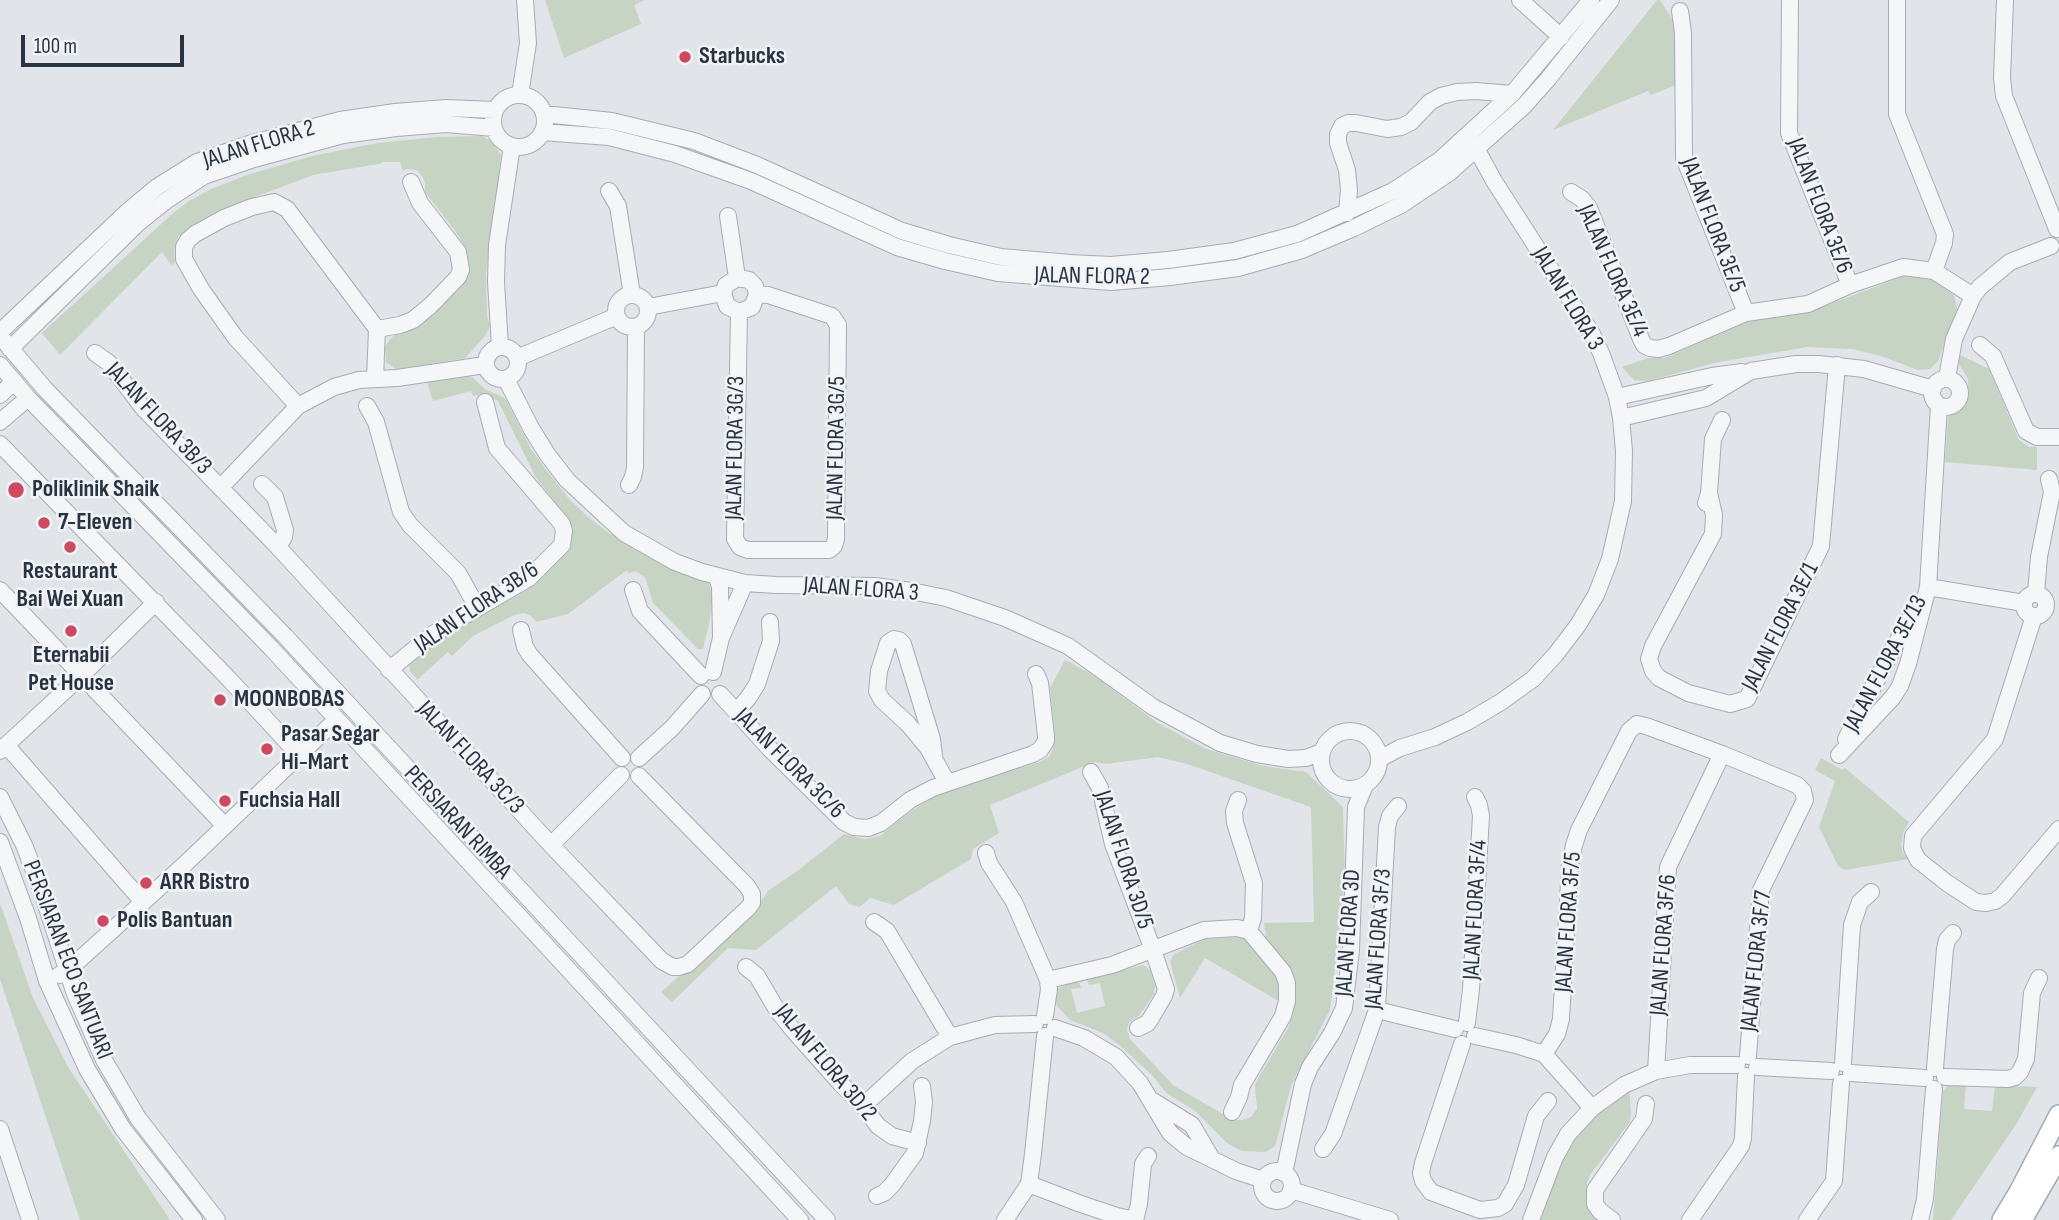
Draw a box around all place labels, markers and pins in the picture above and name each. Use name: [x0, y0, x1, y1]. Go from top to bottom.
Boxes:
place label: Starbucks: [699, 43, 785, 71]
marker: Starbucks: [677, 49, 693, 65]
place label: Poliklinik Shaik: [32, 476, 159, 504]
marker: Poliklinik Shaik: [6, 480, 26, 500]
place label: 7-Eleven: [58, 509, 132, 537]
marker: 7-Eleven: [36, 515, 52, 531]
marker: Restaurant Bai Wei Xuan: [62, 539, 78, 555]
place label: Restaurant Bai Wei Xuan: [16, 558, 124, 614]
marker: Eternabii Pet House: [63, 623, 79, 639]
place label: Eternabii Pet House: [28, 642, 114, 698]
place label: MOONBOBAS: [234, 686, 344, 714]
marker: MOONBOBAS: [212, 692, 228, 708]
place label: Pasar Segar Hi-Mart: [281, 721, 380, 777]
marker: Pasar Segar Hi-Mart: [259, 741, 275, 757]
place label: Fuchsia Hall: [239, 787, 340, 815]
marker: Fuchsia Hall: [217, 793, 233, 809]
place label: ARR Bistro: [160, 869, 250, 897]
marker: ARR Bistro: [138, 875, 154, 891]
place label: Polis Bantuan: [117, 907, 232, 935]
marker: Polis Bantuan: [95, 913, 111, 929]

